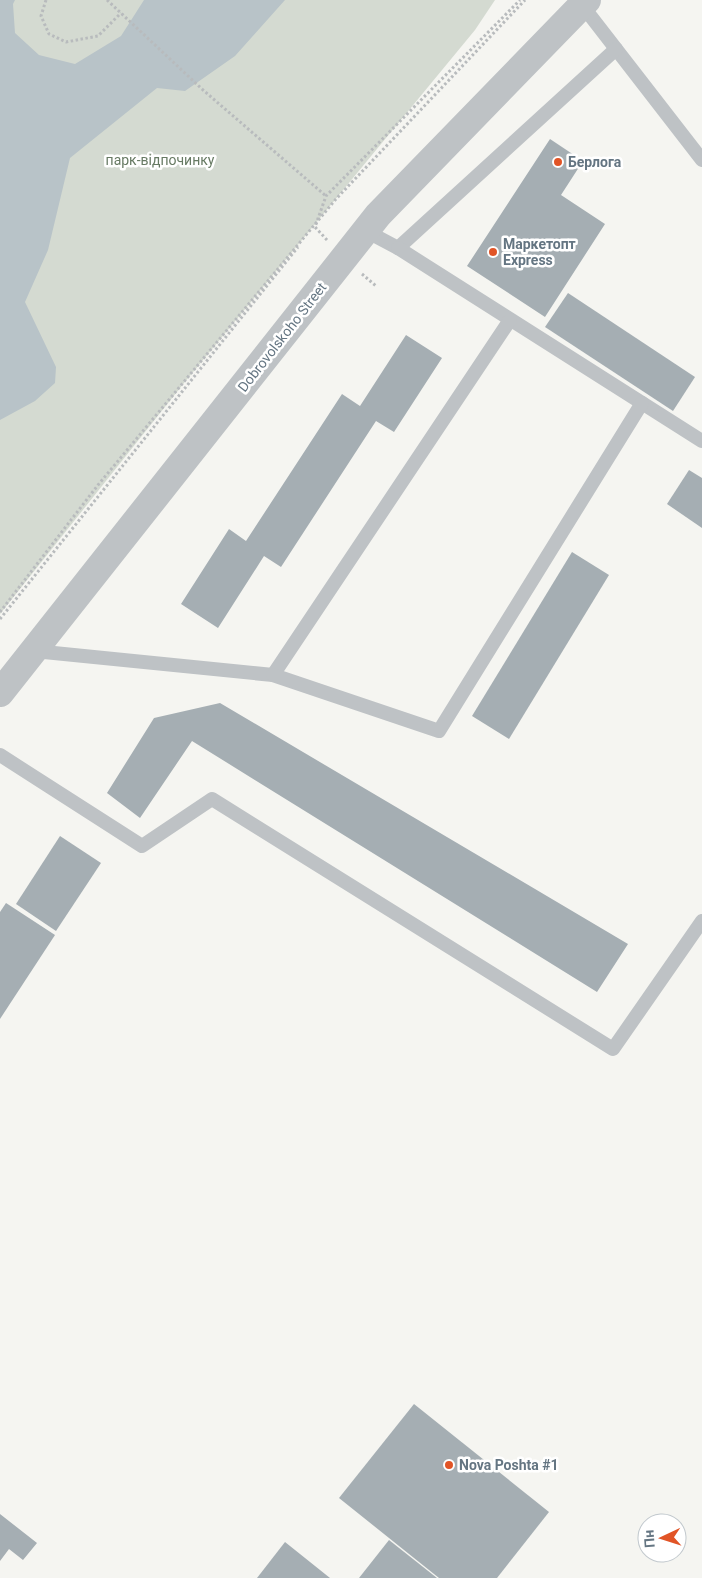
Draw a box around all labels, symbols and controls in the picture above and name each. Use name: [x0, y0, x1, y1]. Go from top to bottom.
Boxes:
park label: парк-відпочинку: [106, 152, 215, 168]
place label: Берлога: [568, 154, 622, 170]
marker: Берлога: [552, 156, 564, 168]
place label: Маркетопт Express: [503, 236, 576, 268]
marker: Маркетопт Express: [487, 246, 499, 258]
street label: Dobrovolskoho Street: [234, 279, 330, 395]
place label: Nova Poshta #1: [459, 1457, 559, 1473]
marker: Nova Poshta #1: [443, 1459, 455, 1471]
north arrow: [637, 1513, 687, 1563]
text: Пн: [640, 1529, 658, 1548]

